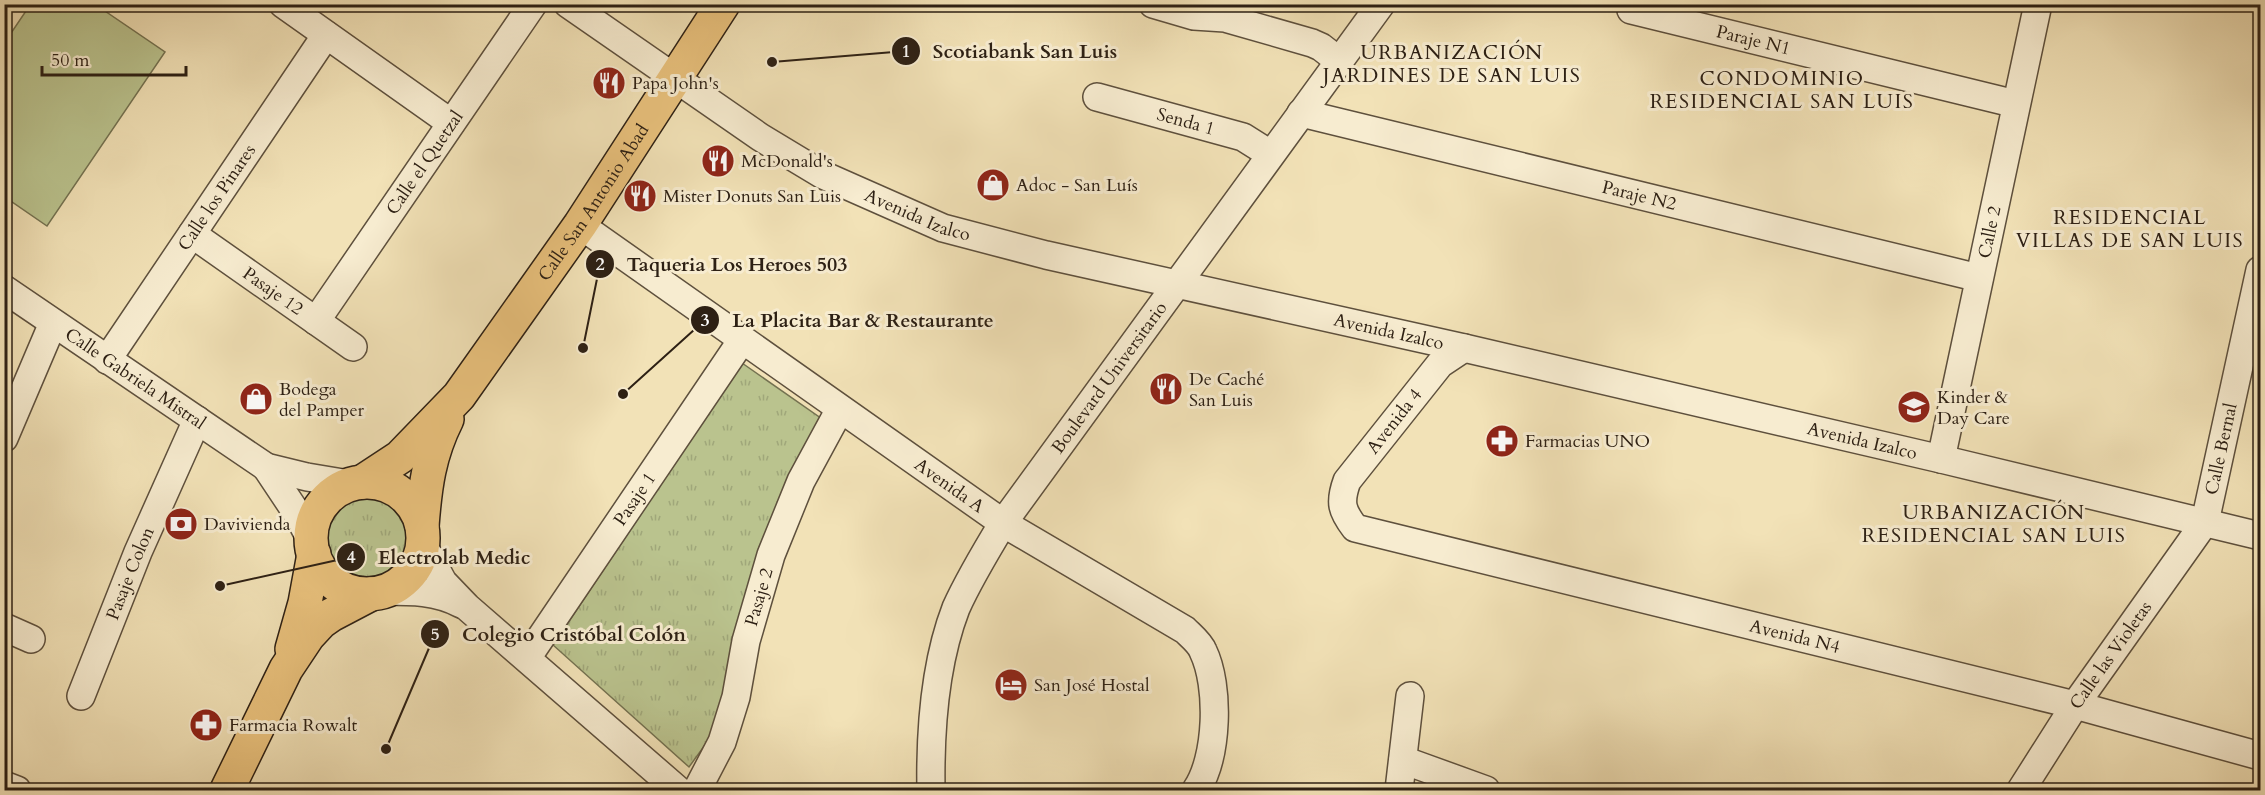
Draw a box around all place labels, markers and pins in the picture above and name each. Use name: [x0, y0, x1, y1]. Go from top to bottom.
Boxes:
callout: Scotiabank San Luis: [891, 32, 1129, 70]
restaurant icon: Papa John's: [591, 65, 627, 101]
place label: Papa John's: [632, 71, 719, 96]
restaurant icon: McDonald's: [700, 143, 736, 179]
place label: McDonald's: [741, 149, 833, 174]
shop icon: Adoc - San Luís: [975, 167, 1011, 203]
place label: Adoc - San Luís: [1016, 173, 1138, 198]
restaurant icon: Mister Donuts San Luis: [622, 178, 658, 214]
place label: Mister Donuts San Luis: [663, 184, 841, 209]
callout: Taqueria Los Heroes 503: [585, 245, 860, 283]
callout: La Placita Bar & Restaurante: [690, 301, 1006, 339]
place label: De Caché San Luis: [1189, 367, 1264, 413]
restaurant icon: De Caché San Luis: [1148, 371, 1184, 407]
place label: Bodega del Pamper: [279, 377, 365, 423]
shop icon: Bodega del Pamper: [238, 381, 274, 417]
place label: Kinder & Day Care: [1937, 385, 2010, 431]
school or university icon: Kinder & Day Care: [1896, 389, 1932, 425]
pharmacy icon: Farmacias UNO: [1484, 423, 1520, 459]
place label: Farmacias UNO: [1525, 429, 1650, 454]
bank icon: Davivienda: [163, 506, 199, 542]
place label: Davivienda: [204, 512, 291, 537]
callout: Electrolab Medic: [336, 538, 542, 576]
callout: Colegio Cristóbal Colón: [420, 615, 698, 653]
hotel icon: San José Hostal: [993, 667, 1029, 703]
place label: San José Hostal: [1034, 673, 1150, 698]
pharmacy icon: Farmacia Rowalt: [188, 707, 224, 743]
place label: Farmacia Rowalt: [229, 713, 357, 738]

